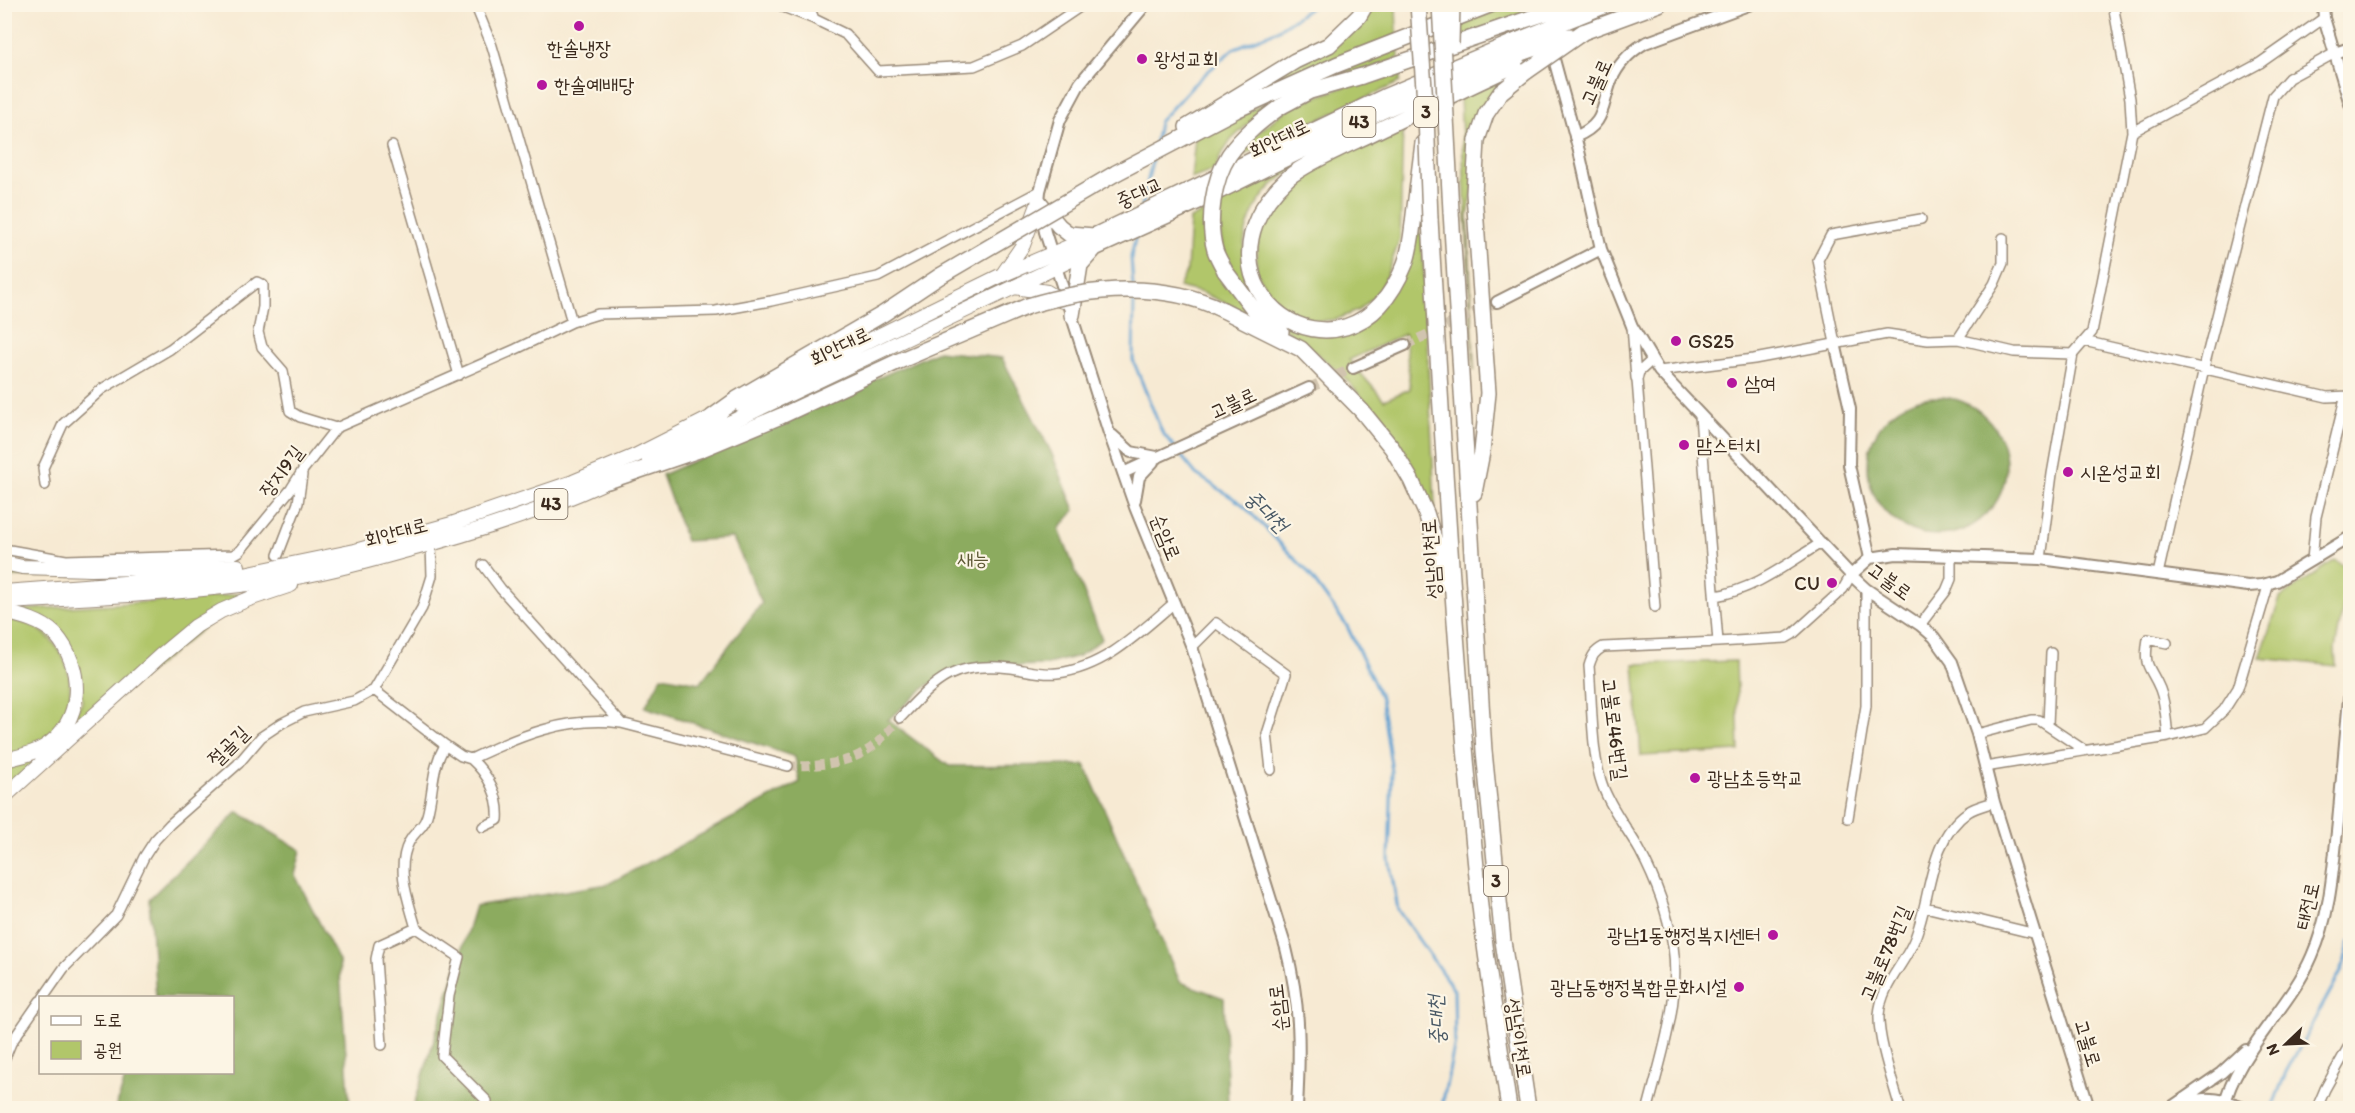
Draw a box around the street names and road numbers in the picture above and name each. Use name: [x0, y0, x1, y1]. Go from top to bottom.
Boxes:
street label: 고불로: [1575, 55, 1617, 109]
road number: 3: [1414, 97, 1438, 127]
road number: 43: [1342, 107, 1376, 137]
street label: 회안대로: [1245, 113, 1313, 163]
street label: 중대교: [1112, 171, 1166, 213]
street label: 회안대로: [806, 321, 874, 371]
street label: 고불로: [1206, 382, 1260, 424]
street label: 장지9길: [254, 440, 308, 502]
road number: 43: [534, 489, 568, 519]
street label: 순암로: [1146, 510, 1186, 564]
street label: 회안대로: [362, 512, 430, 552]
street label: 성남이천로: [1416, 518, 1446, 600]
street label: 고불로: [1863, 557, 1917, 605]
street label: 고불로46번길: [1597, 676, 1633, 782]
street label: 절골길: [202, 720, 254, 772]
road number: 3: [1484, 866, 1508, 896]
street label: 태전로: [2290, 880, 2324, 932]
street label: 고불로78번길: [1854, 902, 1916, 1004]
street label: 순암로: [1263, 983, 1293, 1033]
street label: 성남이천로: [1501, 996, 1537, 1080]
street label: 고불로: [2069, 1016, 2107, 1070]

